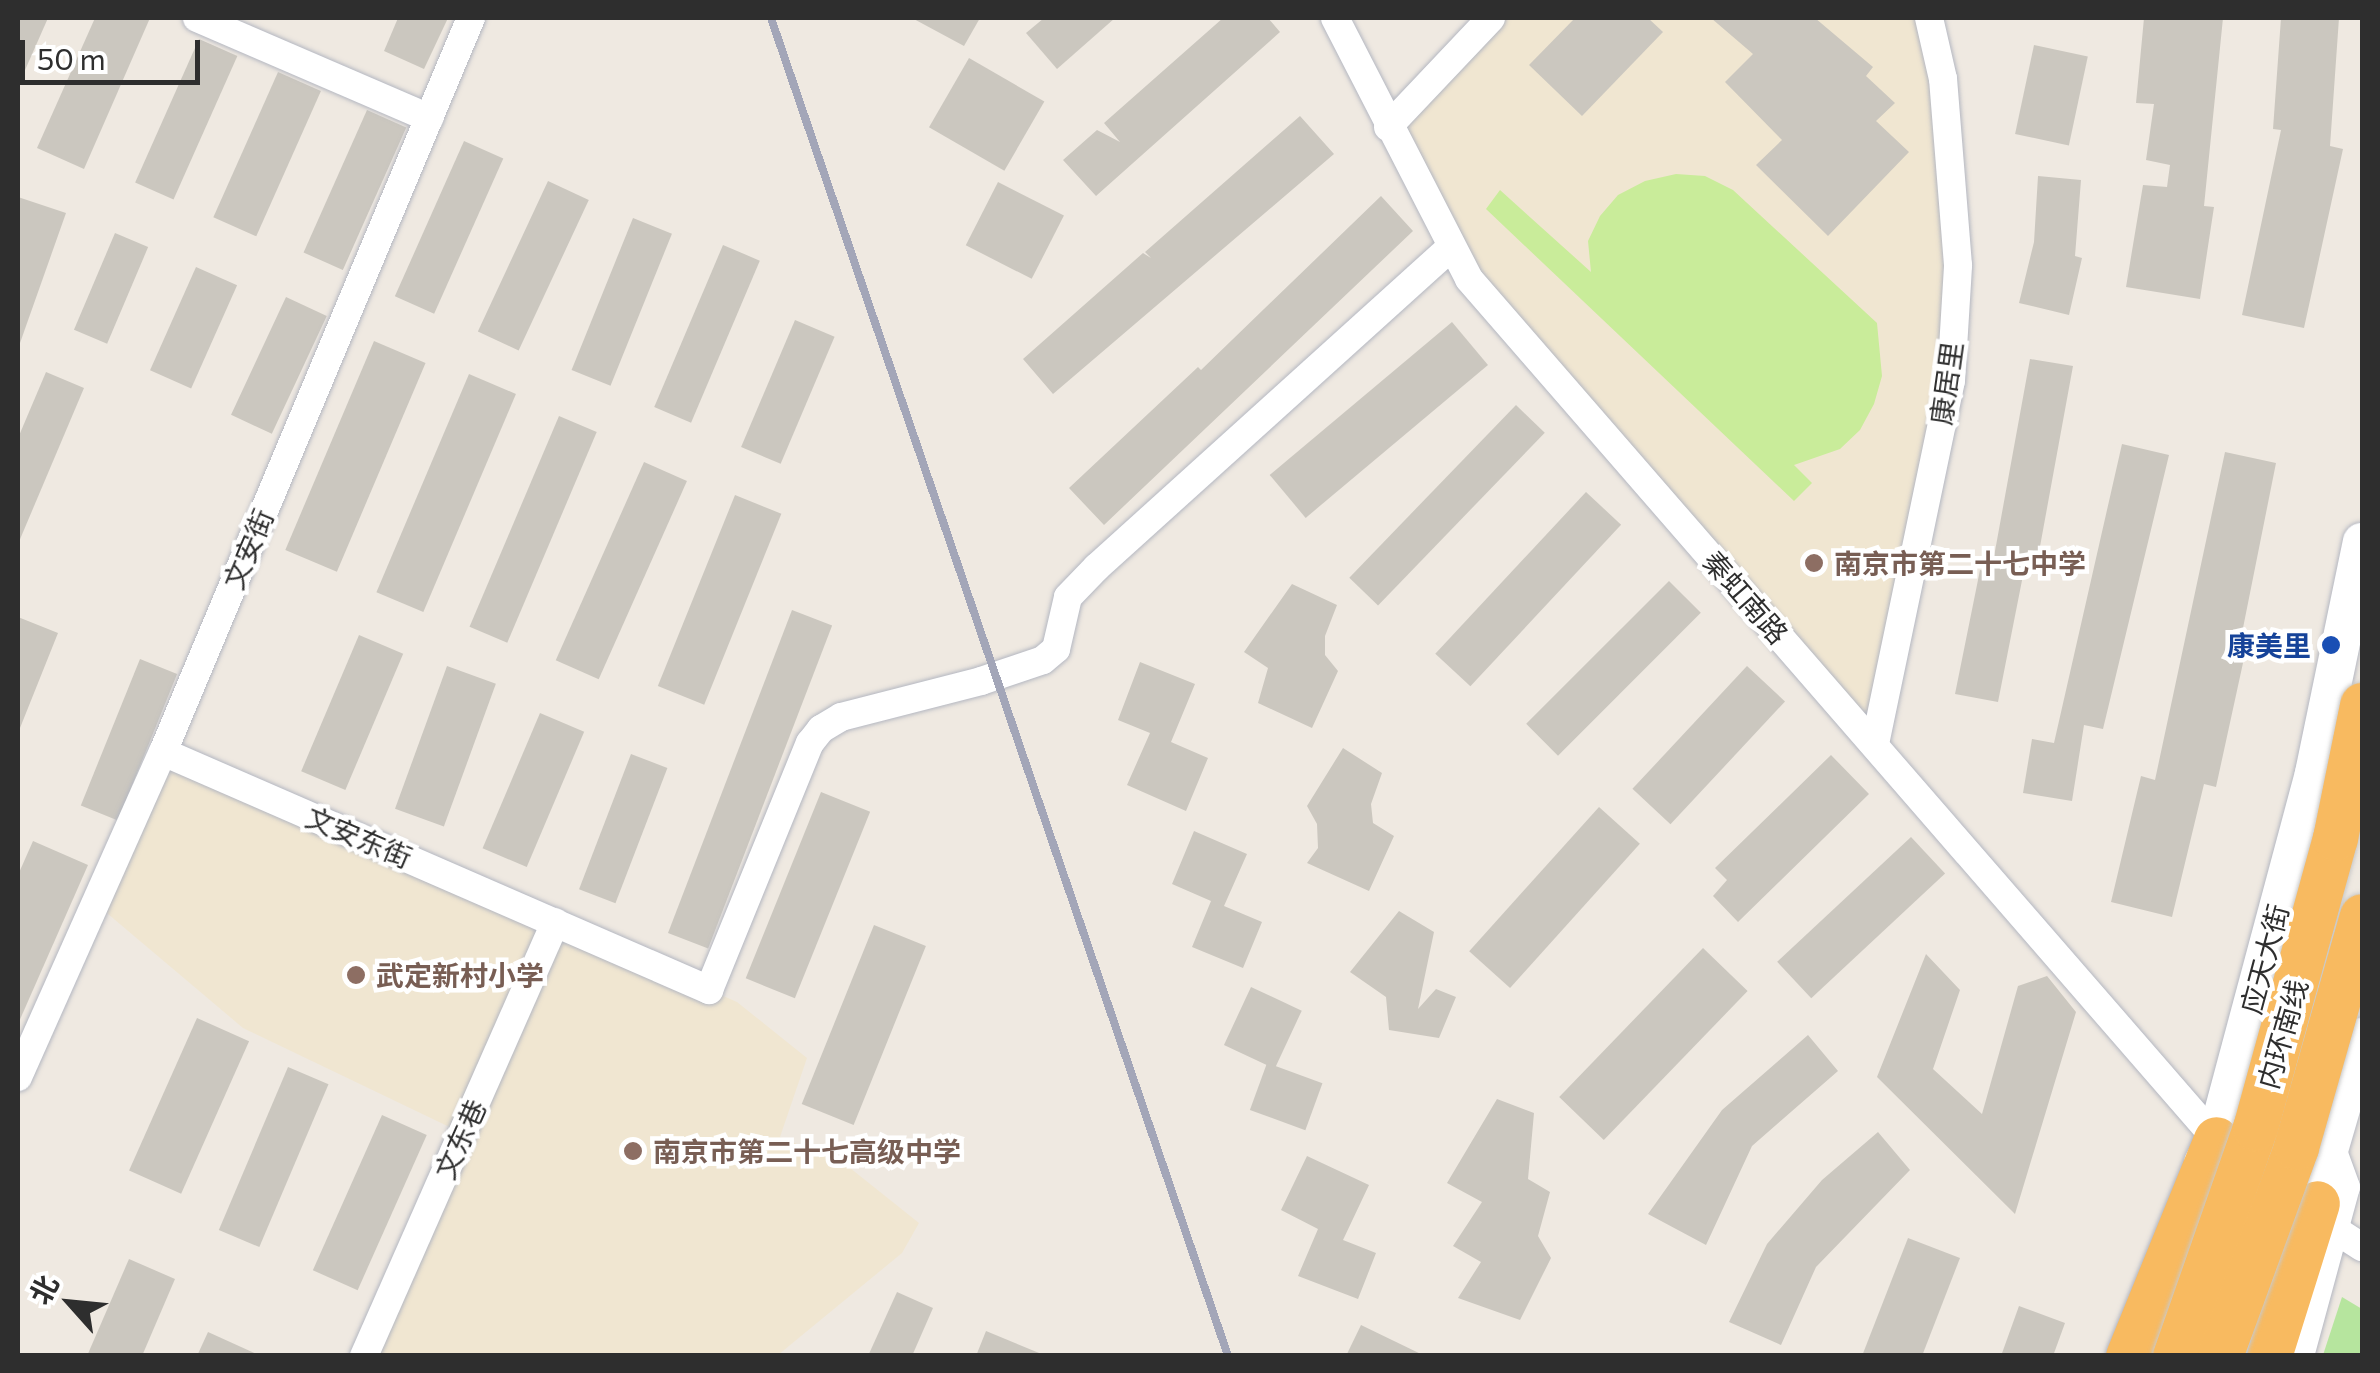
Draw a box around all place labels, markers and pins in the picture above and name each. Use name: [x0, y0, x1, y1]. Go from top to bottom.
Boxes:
place label: 南京市第二十七中学: [1834, 546, 2086, 580]
marker: 南京市第二十七中学: [1803, 552, 1825, 574]
place label: 康美里: [2227, 628, 2311, 662]
marker: 康美里: [2320, 634, 2342, 656]
place label: 武定新村小学: [376, 958, 544, 992]
marker: 武定新村小学: [345, 964, 367, 986]
place label: 南京市第二十七高级中学: [653, 1134, 961, 1168]
marker: 南京市第二十七高级中学: [622, 1140, 644, 1162]

